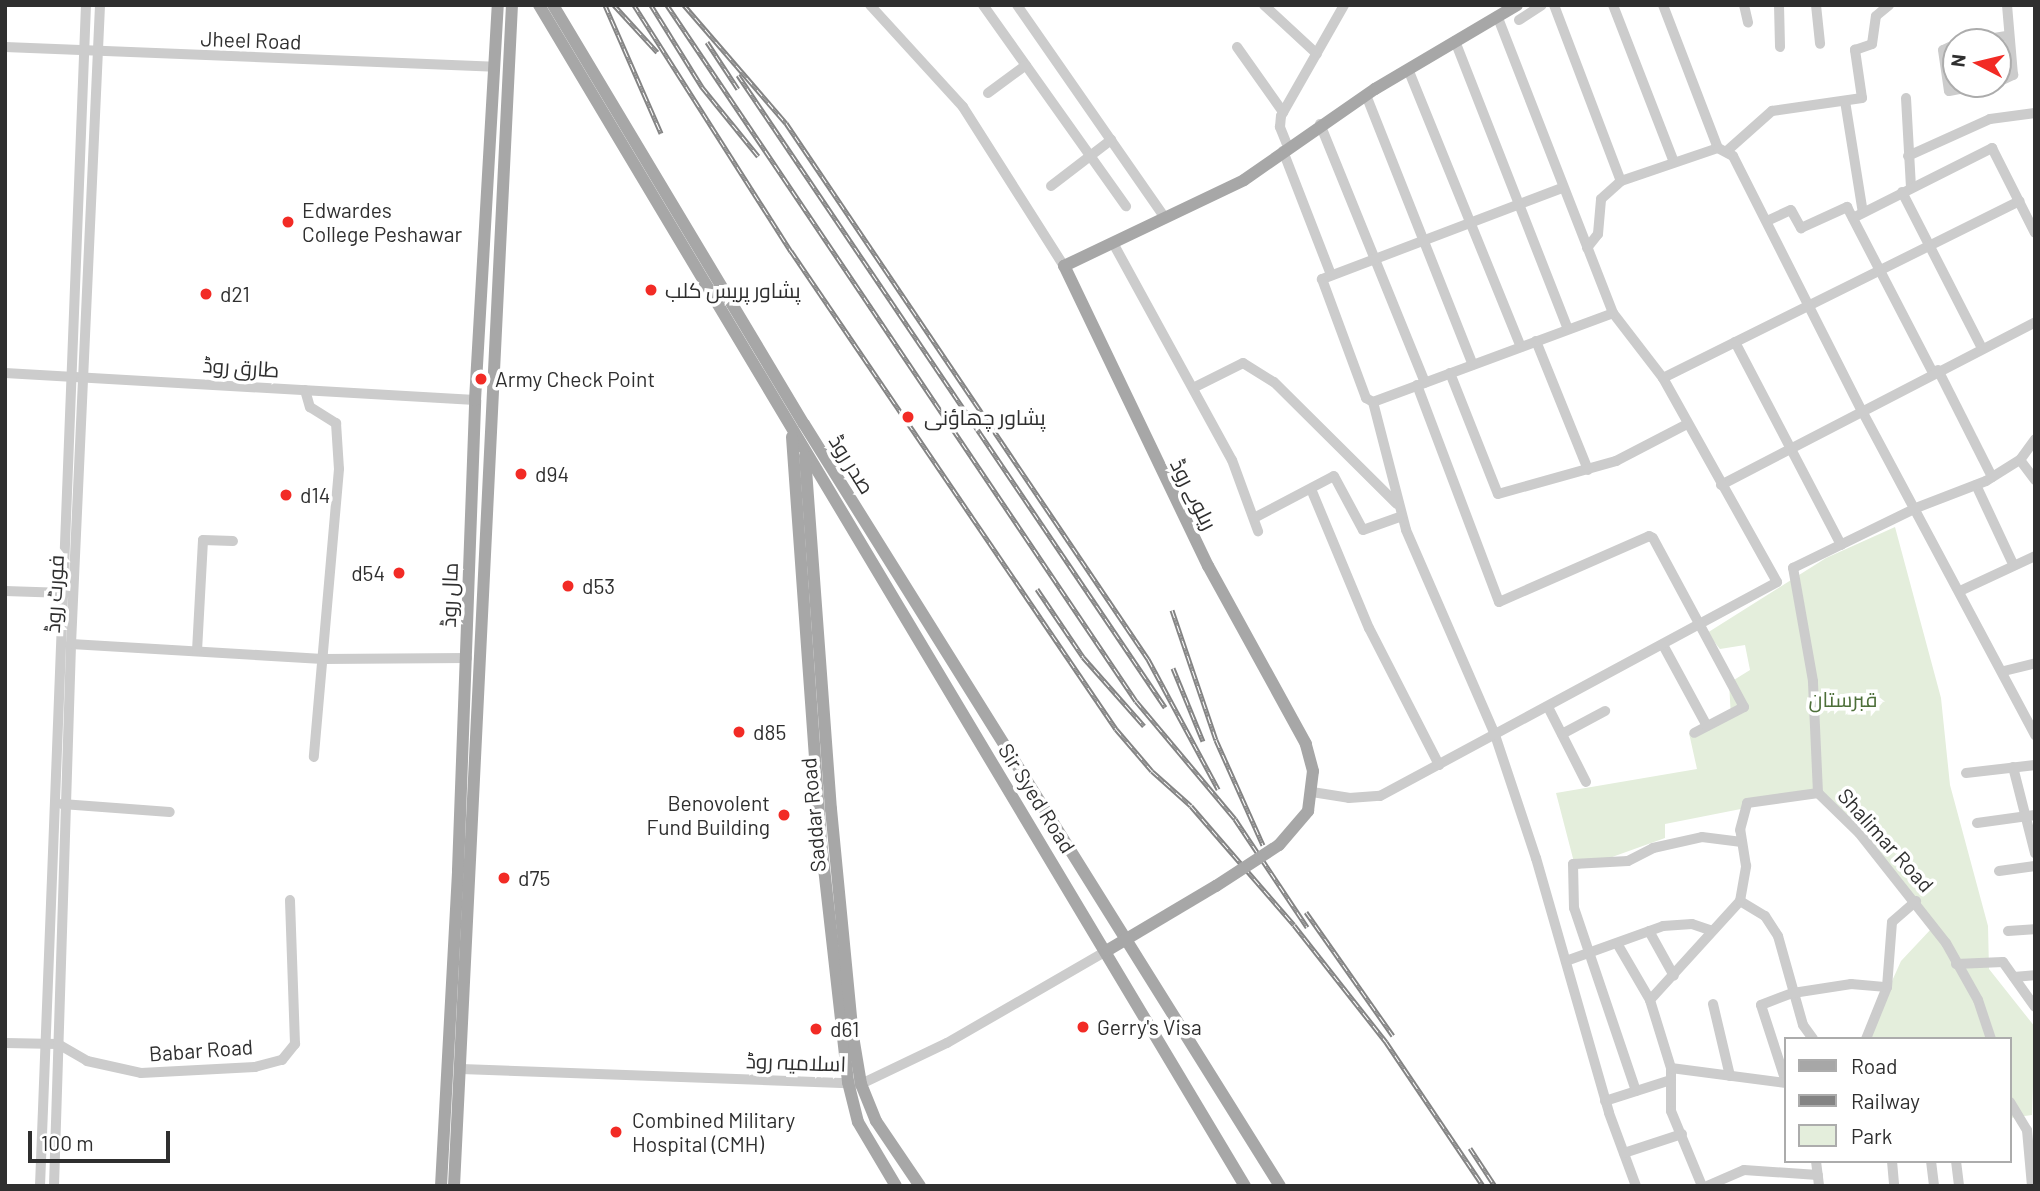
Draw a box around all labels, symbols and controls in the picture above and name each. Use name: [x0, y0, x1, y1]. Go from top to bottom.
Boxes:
street label: Jheel Road: [200, 26, 302, 54]
north arrow: [1942, 28, 2012, 98]
text: N: [1945, 53, 1970, 68]
place label: Edwardes College Peshawar: [302, 197, 462, 247]
marker: Edwardes College Peshawar: [280, 214, 296, 230]
place label: پشاور پریس کلب: [665, 277, 801, 303]
place label: d21: [220, 281, 250, 307]
marker: پشاور پریس کلب: [643, 282, 659, 298]
marker: d21: [198, 286, 214, 302]
street label: طارق روڈ: [202, 352, 280, 382]
place label: Army Check Point: [495, 366, 655, 392]
marker: Army Check Point: [473, 371, 489, 387]
place label: پشاور چھاؤنی: [924, 404, 1046, 430]
marker: پشاور چھاؤنی: [898, 407, 918, 427]
street label: صدر روڈ: [824, 430, 880, 498]
street label: ریلوے روڈ: [1165, 454, 1223, 534]
place label: d94: [535, 461, 569, 487]
marker: d94: [513, 466, 529, 482]
place label: d14: [300, 482, 330, 508]
marker: d14: [278, 487, 294, 503]
street label: فورٹ روڈ: [39, 554, 69, 634]
place label: d54: [351, 560, 385, 586]
street label: مال روڈ: [435, 562, 463, 628]
marker: d54: [391, 565, 407, 581]
place label: d53: [582, 573, 615, 599]
marker: d53: [560, 578, 576, 594]
park label: قبرستان: [1809, 686, 1877, 712]
place label: d85: [753, 719, 786, 745]
marker: d85: [731, 724, 747, 740]
street label: Sir Syed Road: [993, 739, 1081, 857]
street label: Saddar Road: [795, 757, 831, 873]
street label: Shalimar Road: [1833, 783, 1939, 897]
place label: Benovolent Fund Building: [647, 790, 770, 840]
marker: Benovolent Fund Building: [776, 807, 792, 823]
place label: d75: [518, 865, 550, 891]
marker: d75: [496, 870, 512, 886]
place label: Gerry's Visa: [1097, 1014, 1202, 1040]
place label: d61: [830, 1016, 859, 1042]
marker: Gerry's Visa: [1075, 1019, 1091, 1035]
marker: d61: [808, 1021, 824, 1037]
street label: Babar Road: [148, 1034, 254, 1066]
legend: [1784, 1037, 2012, 1163]
street label: اسلامیہ روڈ: [745, 1048, 847, 1076]
text: Road: [1851, 1053, 1897, 1078]
text: Railway: [1851, 1088, 1920, 1113]
place label: Combined Military Hospital (CMH): [632, 1107, 795, 1157]
scale bar: [32, 1118, 173, 1162]
marker: Combined Military Hospital (CMH): [606, 1122, 626, 1142]
text: Park: [1851, 1123, 1892, 1148]
text: 100 m: [41, 1130, 94, 1155]

